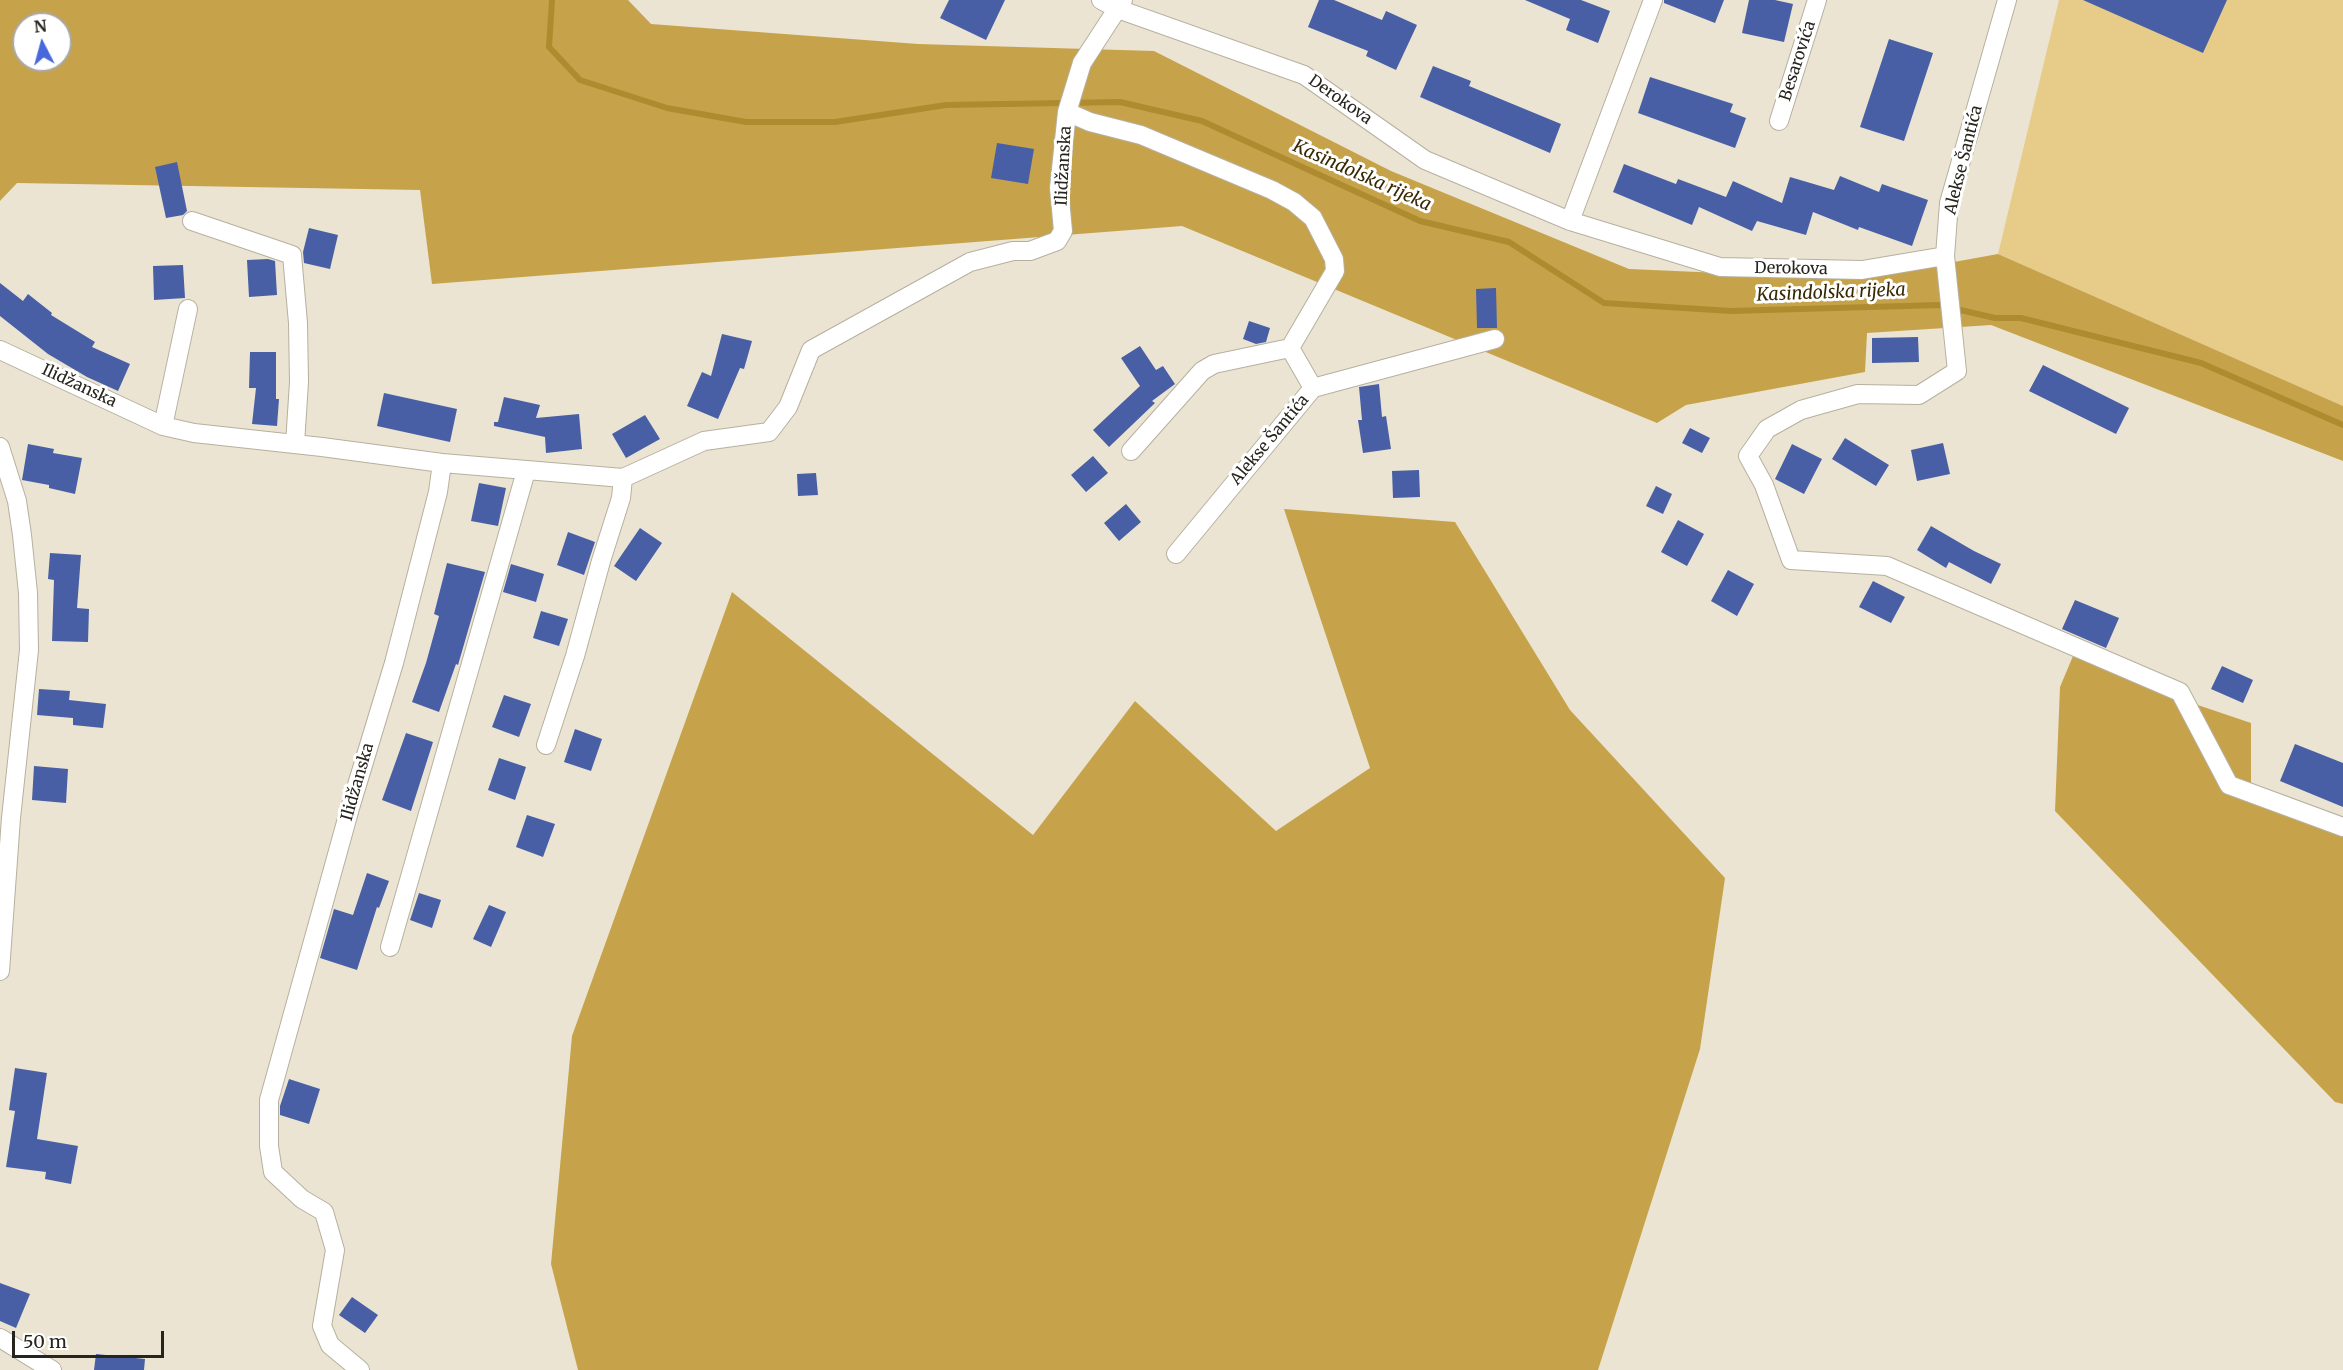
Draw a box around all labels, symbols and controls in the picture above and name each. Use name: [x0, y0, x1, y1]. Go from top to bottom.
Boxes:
north arrow: [12, 12, 72, 72]
text: N: [33, 15, 48, 37]
street label: Besarovića: [1776, 18, 1820, 104]
street label: Derokova: [1304, 71, 1376, 129]
street label: Alekse Šantića: [1941, 103, 1987, 217]
street label: Ilidžanska: [1052, 125, 1076, 207]
water label: Kasindolska rijeka: [1289, 136, 1435, 216]
street label: Derokova: [1754, 259, 1828, 279]
water label: Kasindolska rijeka: [1756, 280, 1906, 306]
street label: Ilidžanska: [39, 360, 119, 412]
street label: Alekse Šantića: [1227, 391, 1313, 489]
street label: Ilidžanska: [338, 741, 378, 823]
scale bar: [15, 1319, 166, 1357]
text: 50 m: [23, 1330, 67, 1353]

